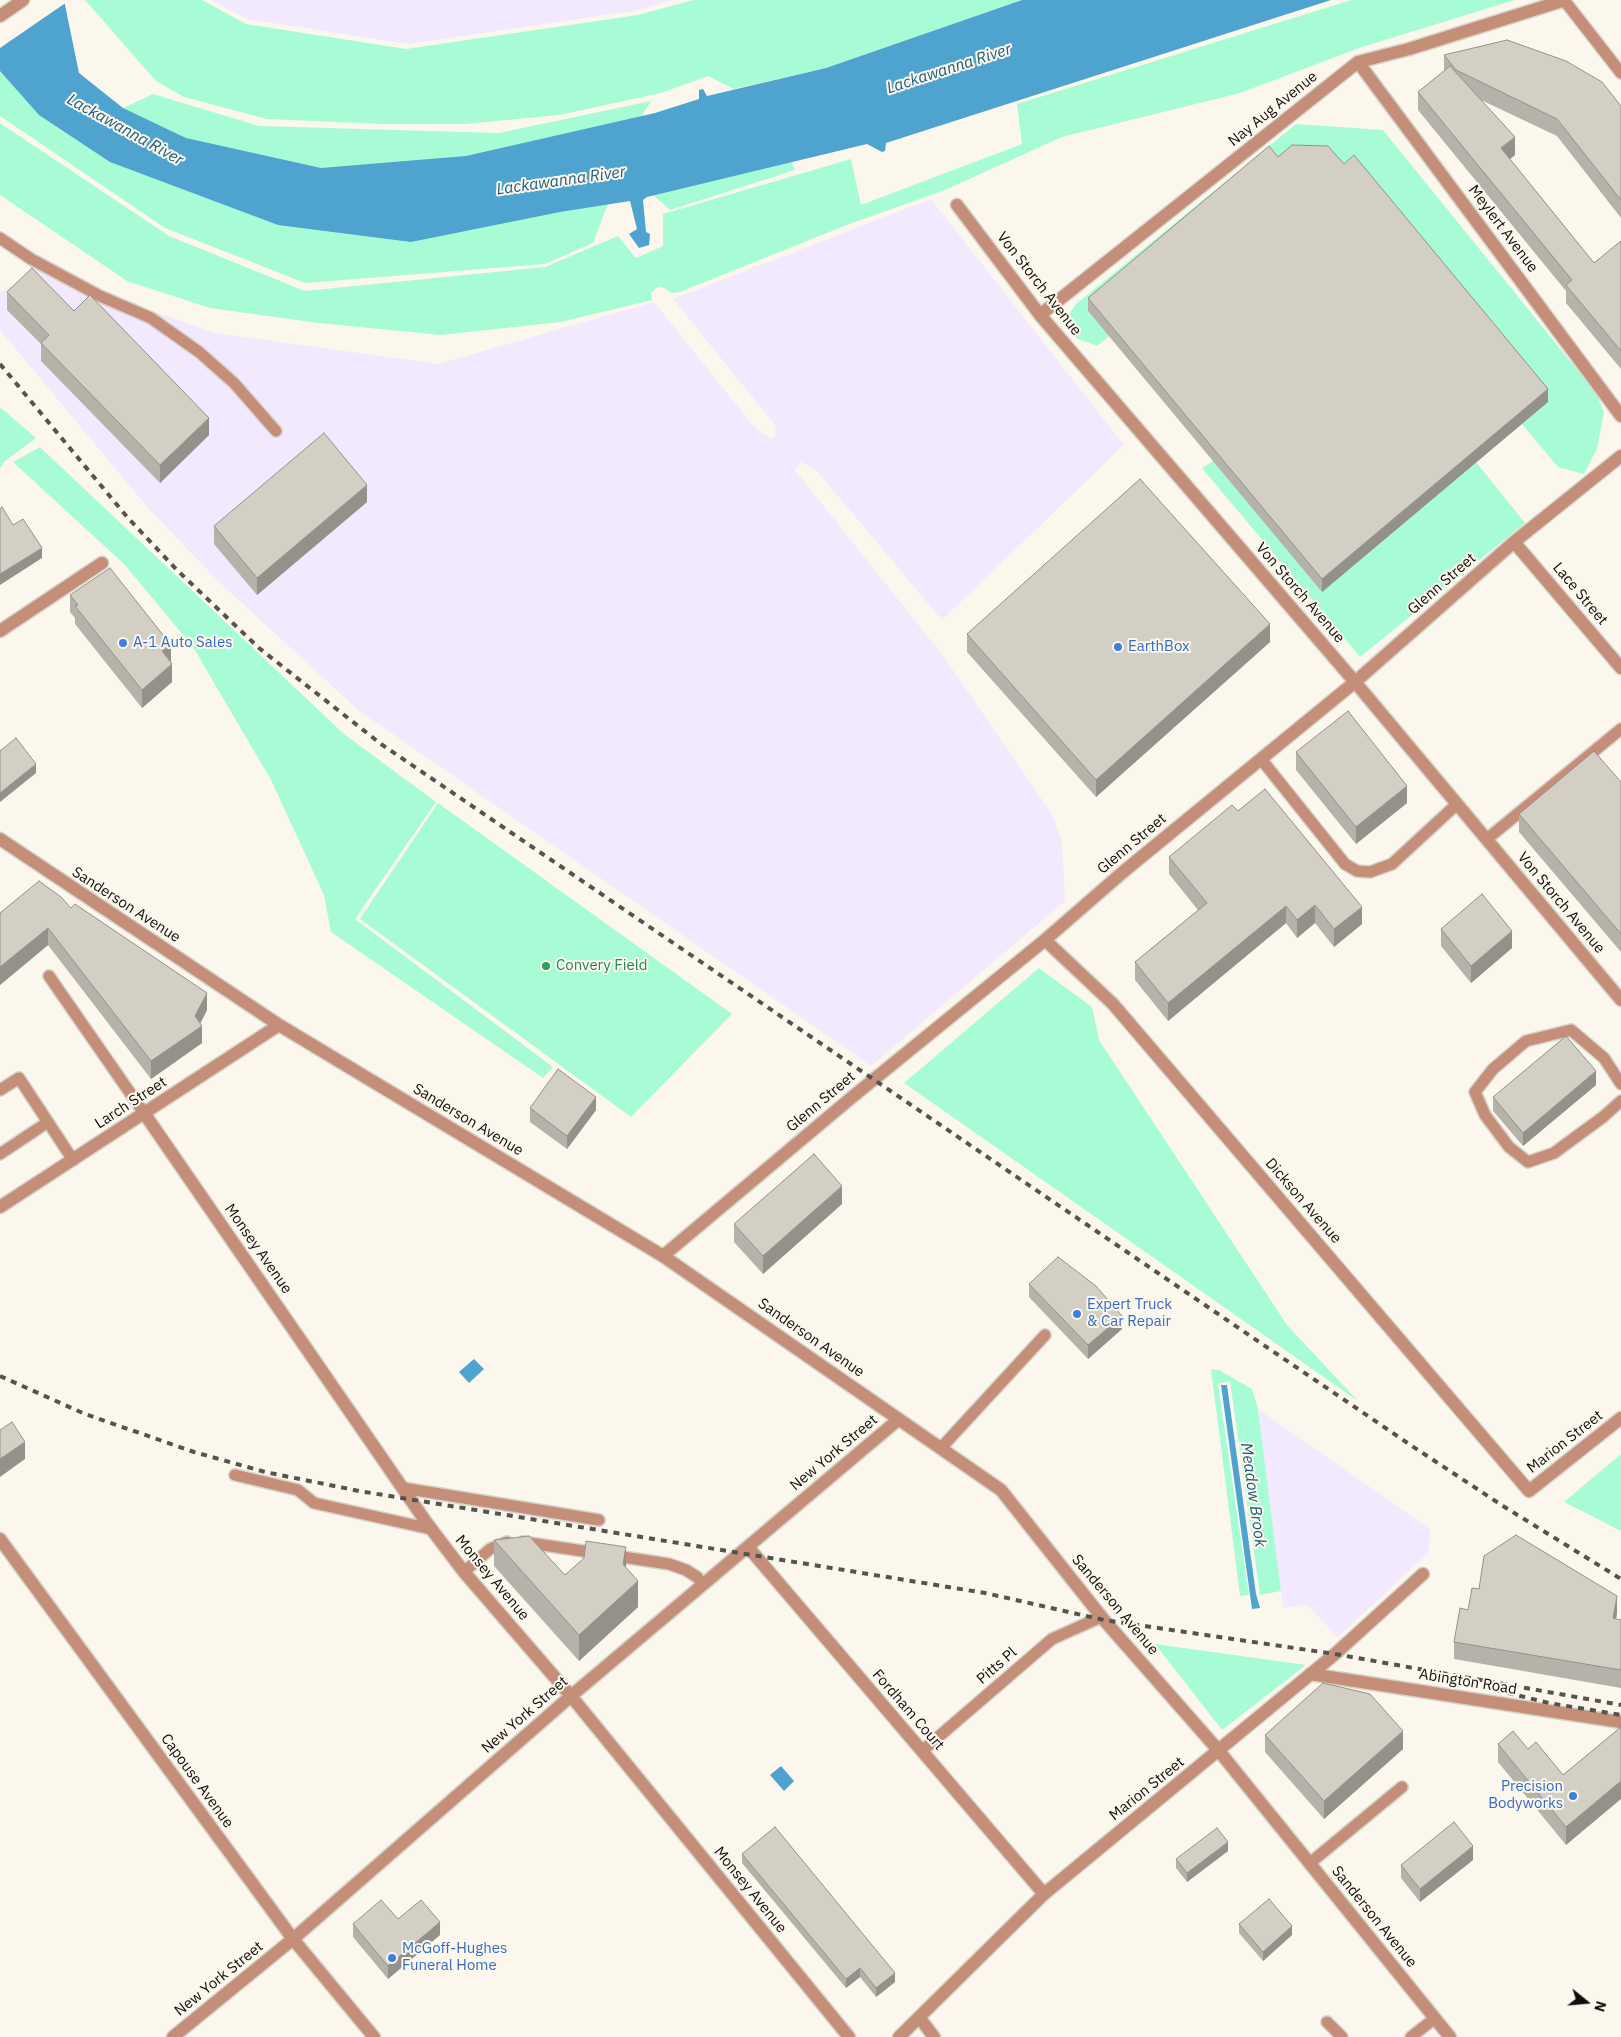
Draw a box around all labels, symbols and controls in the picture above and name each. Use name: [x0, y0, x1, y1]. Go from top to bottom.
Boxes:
water label: Lackawanna River: [884, 40, 1014, 98]
street label: Nay Aug Avenue: [1225, 68, 1321, 150]
water label: Lackawanna River: [64, 90, 186, 170]
water label: Lackawanna River: [495, 162, 627, 200]
street label: Meylert Avenue: [1464, 182, 1542, 276]
street label: Von Storch Avenue: [993, 229, 1085, 339]
street label: Von Storch Avenue: [1252, 539, 1348, 647]
street label: Glenn Street: [1404, 550, 1480, 618]
street label: Lace Street: [1549, 559, 1611, 629]
place label: A-1 Auto Sales: [133, 634, 232, 652]
marker: A-1 Auto Sales: [117, 637, 129, 649]
place label: EarthBox: [1128, 638, 1190, 656]
marker: EarthBox: [1112, 641, 1124, 653]
street label: Glenn Street: [1094, 810, 1170, 878]
street label: Von Storch Avenue: [1513, 849, 1609, 957]
street label: Sanderson Avenue: [68, 863, 184, 947]
place label: Convery Field: [556, 957, 647, 975]
marker: Convery Field: [540, 960, 552, 972]
street label: Glenn Street: [783, 1068, 859, 1136]
street label: Larch Street: [92, 1073, 170, 1133]
street label: Sanderson Avenue: [410, 1080, 526, 1160]
street label: Dickson Avenue: [1261, 1155, 1345, 1247]
street label: Monsey Avenue: [220, 1201, 296, 1297]
street label: Sanderson Avenue: [754, 1295, 868, 1381]
place label: Expert Truck & Car Repair: [1087, 1296, 1172, 1331]
marker: Expert Truck & Car Repair: [1071, 1308, 1083, 1320]
street label: Marion Street: [1524, 1407, 1606, 1477]
street label: New York Street: [787, 1411, 881, 1495]
water label: Meadow Brook: [1236, 1442, 1270, 1548]
street label: Monsey Avenue: [451, 1532, 533, 1624]
street label: Sanderson Avenue: [1068, 1551, 1162, 1659]
street label: Pitts Pl: [973, 1644, 1021, 1688]
street label: Abington Road: [1418, 1665, 1518, 1699]
street label: Fordham Court: [868, 1666, 948, 1754]
street label: New York Street: [478, 1673, 572, 1757]
street label: Capouse Avenue: [157, 1730, 237, 1832]
street label: Marion Street: [1106, 1753, 1188, 1825]
place label: Precision Bodyworks: [1488, 1778, 1563, 1813]
marker: Precision Bodyworks: [1567, 1790, 1579, 1802]
street label: Monsey Avenue: [710, 1843, 790, 1937]
street label: Sanderson Avenue: [1328, 1863, 1420, 1971]
street label: New York Street: [171, 1938, 267, 2020]
place label: McGoff-Hughes Funeral Home: [402, 1940, 507, 1975]
marker: McGoff-Hughes Funeral Home: [386, 1952, 398, 1964]
north arrow: [1561, 1977, 1611, 2027]
text: N: [1590, 1999, 1610, 2014]

